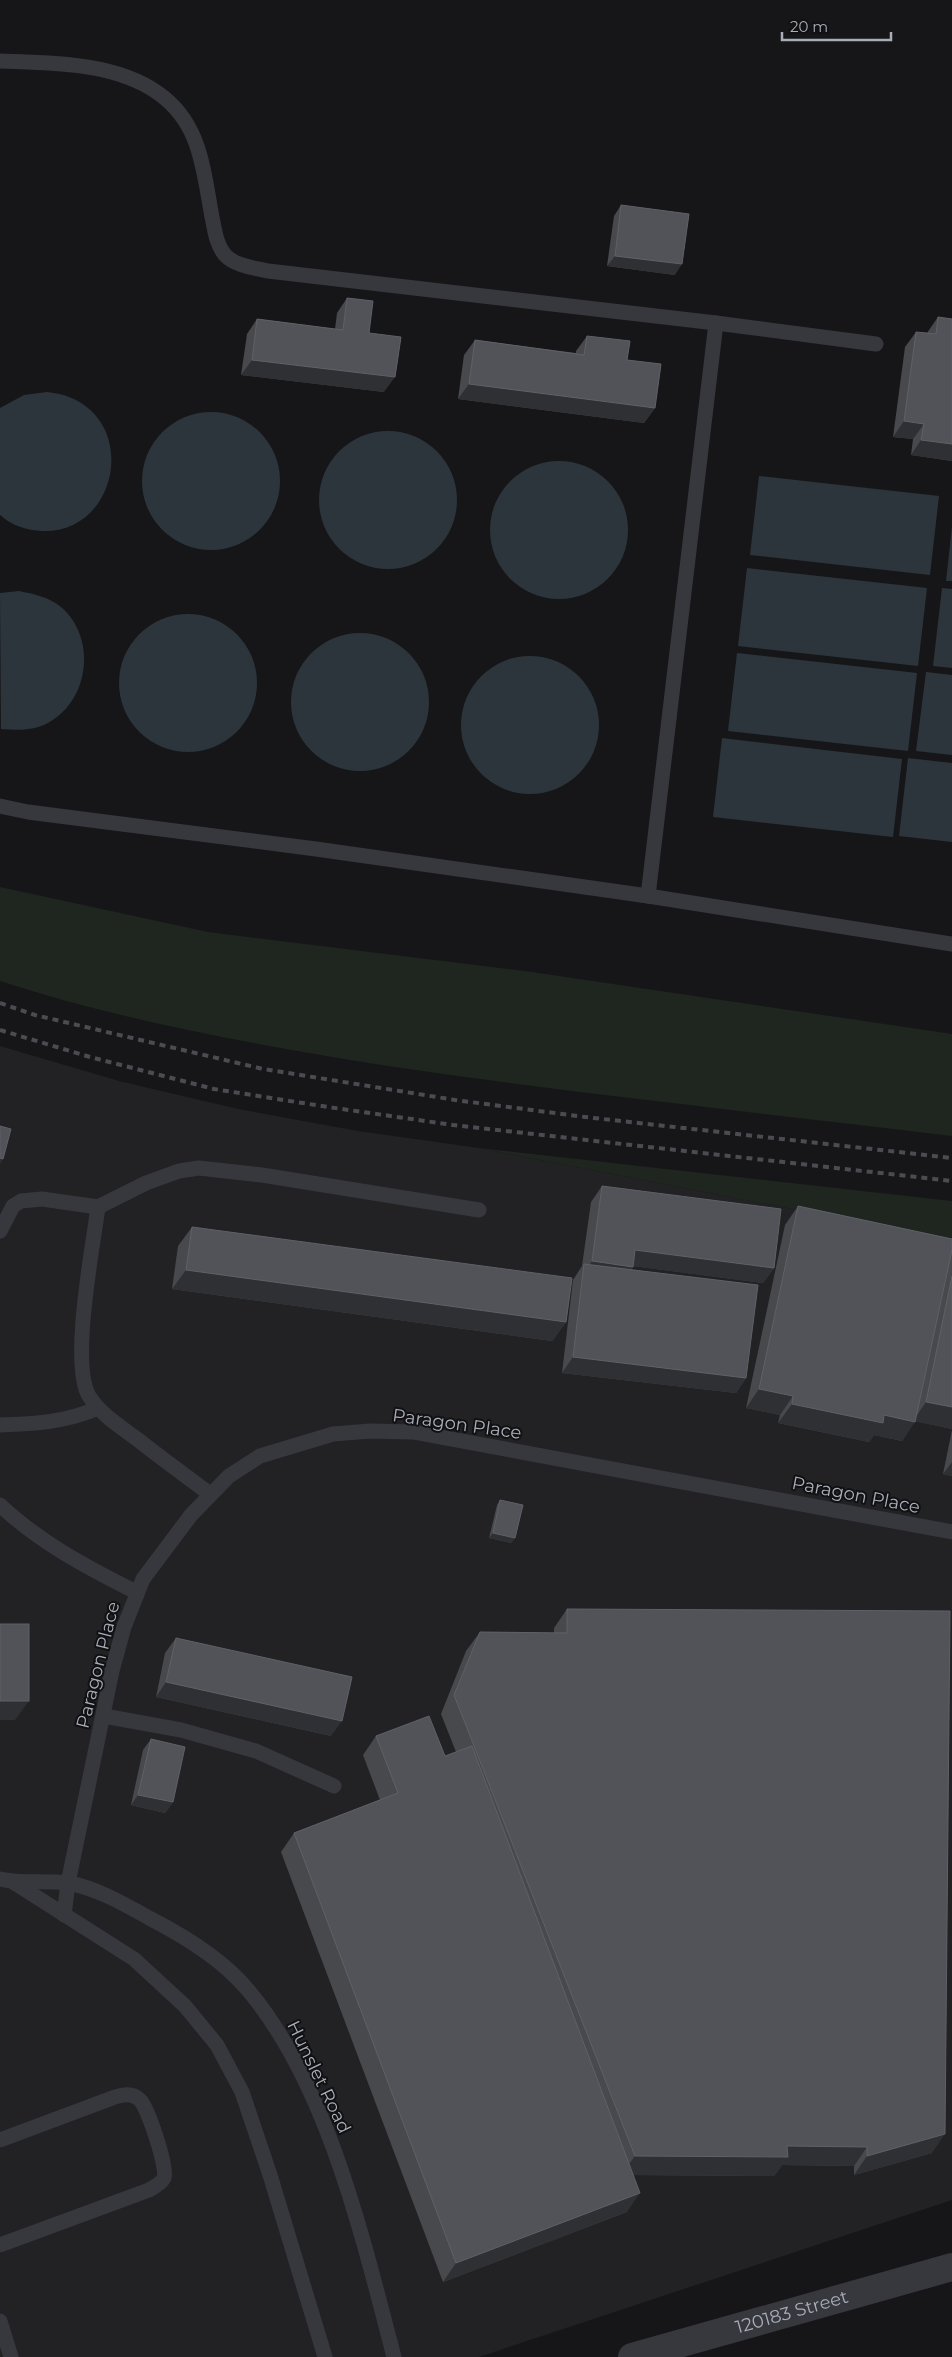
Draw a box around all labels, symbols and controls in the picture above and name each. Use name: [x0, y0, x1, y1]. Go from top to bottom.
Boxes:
scale bar: [782, 10, 891, 42]
text: 20 m: [790, 17, 828, 36]
street label: Paragon Place: [391, 1404, 523, 1444]
street label: Paragon Place: [790, 1472, 922, 1518]
street label: Paragon Place: [72, 1599, 124, 1731]
street label: Hunslet Road: [282, 2017, 356, 2137]
street label: 120183 Street: [733, 2286, 851, 2338]

